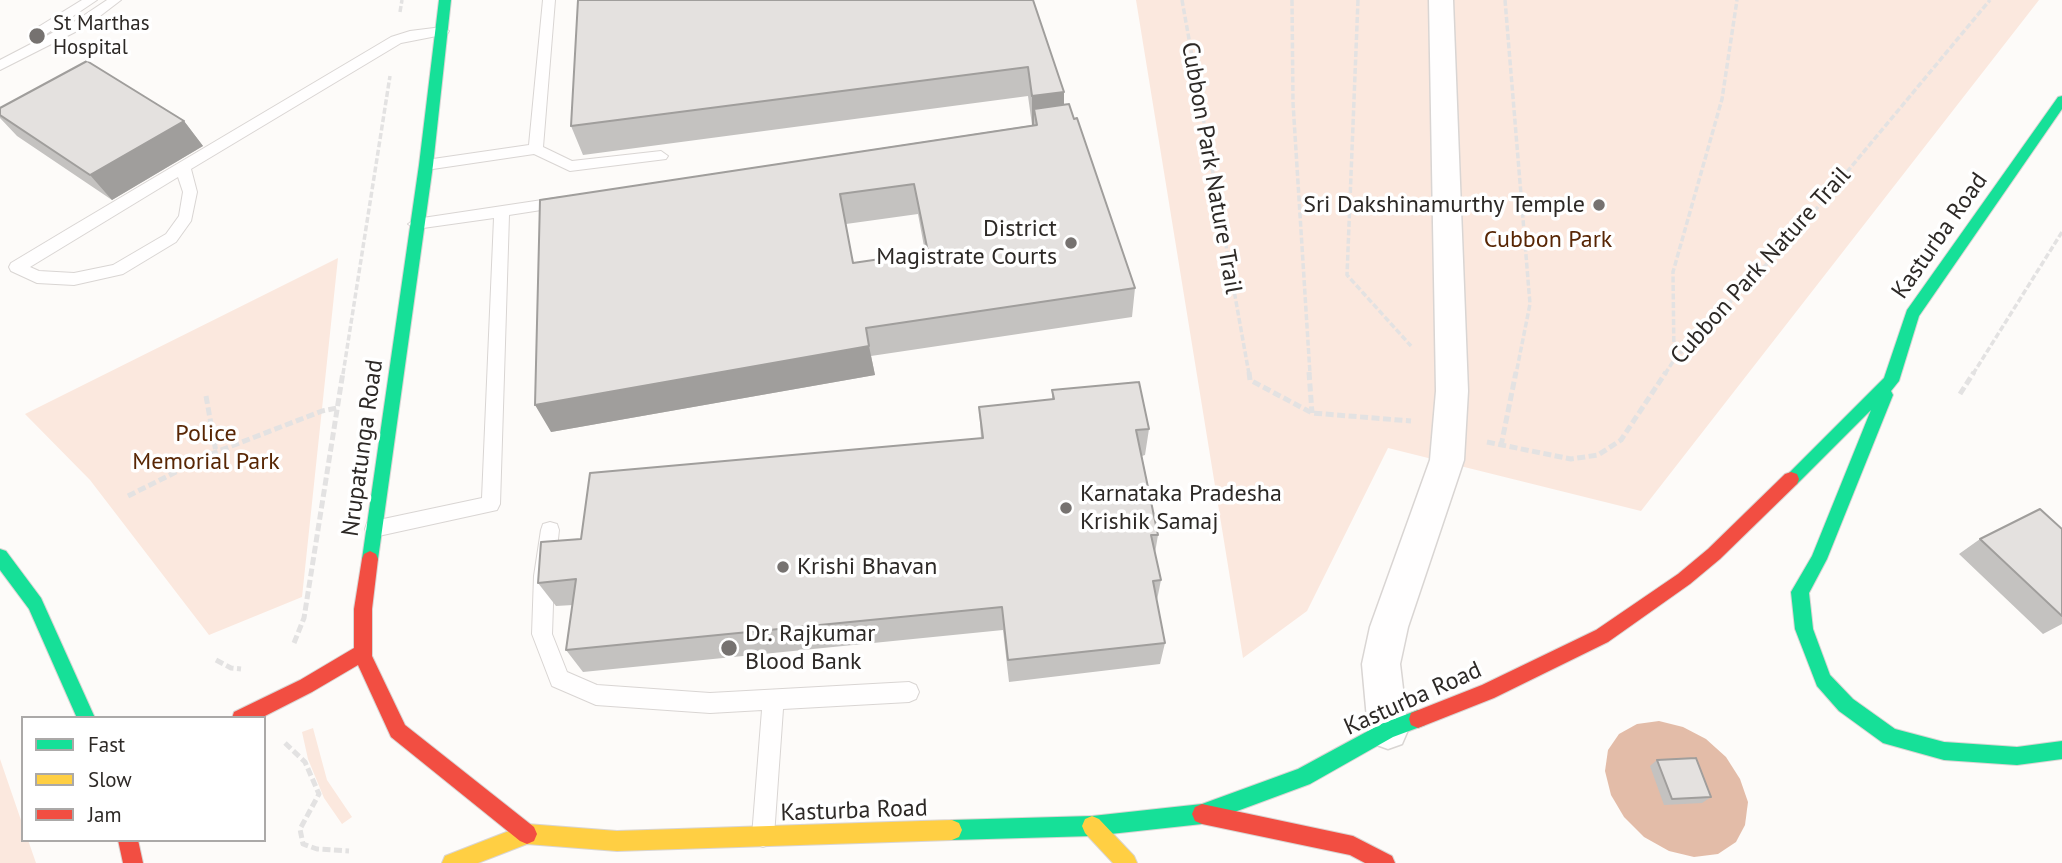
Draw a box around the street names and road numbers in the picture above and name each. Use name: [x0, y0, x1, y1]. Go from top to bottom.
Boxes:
street label: Cubbon Park Nature Trail: [1175, 40, 1247, 296]
street label: Cubbon Park Nature Trail: [1665, 162, 1857, 370]
street label: Kasturba Road: [1886, 167, 1994, 305]
street label: Nrupatunga Road: [336, 358, 390, 538]
street label: Kasturba Road: [1340, 656, 1486, 742]
street label: Kasturba Road: [780, 794, 928, 828]

